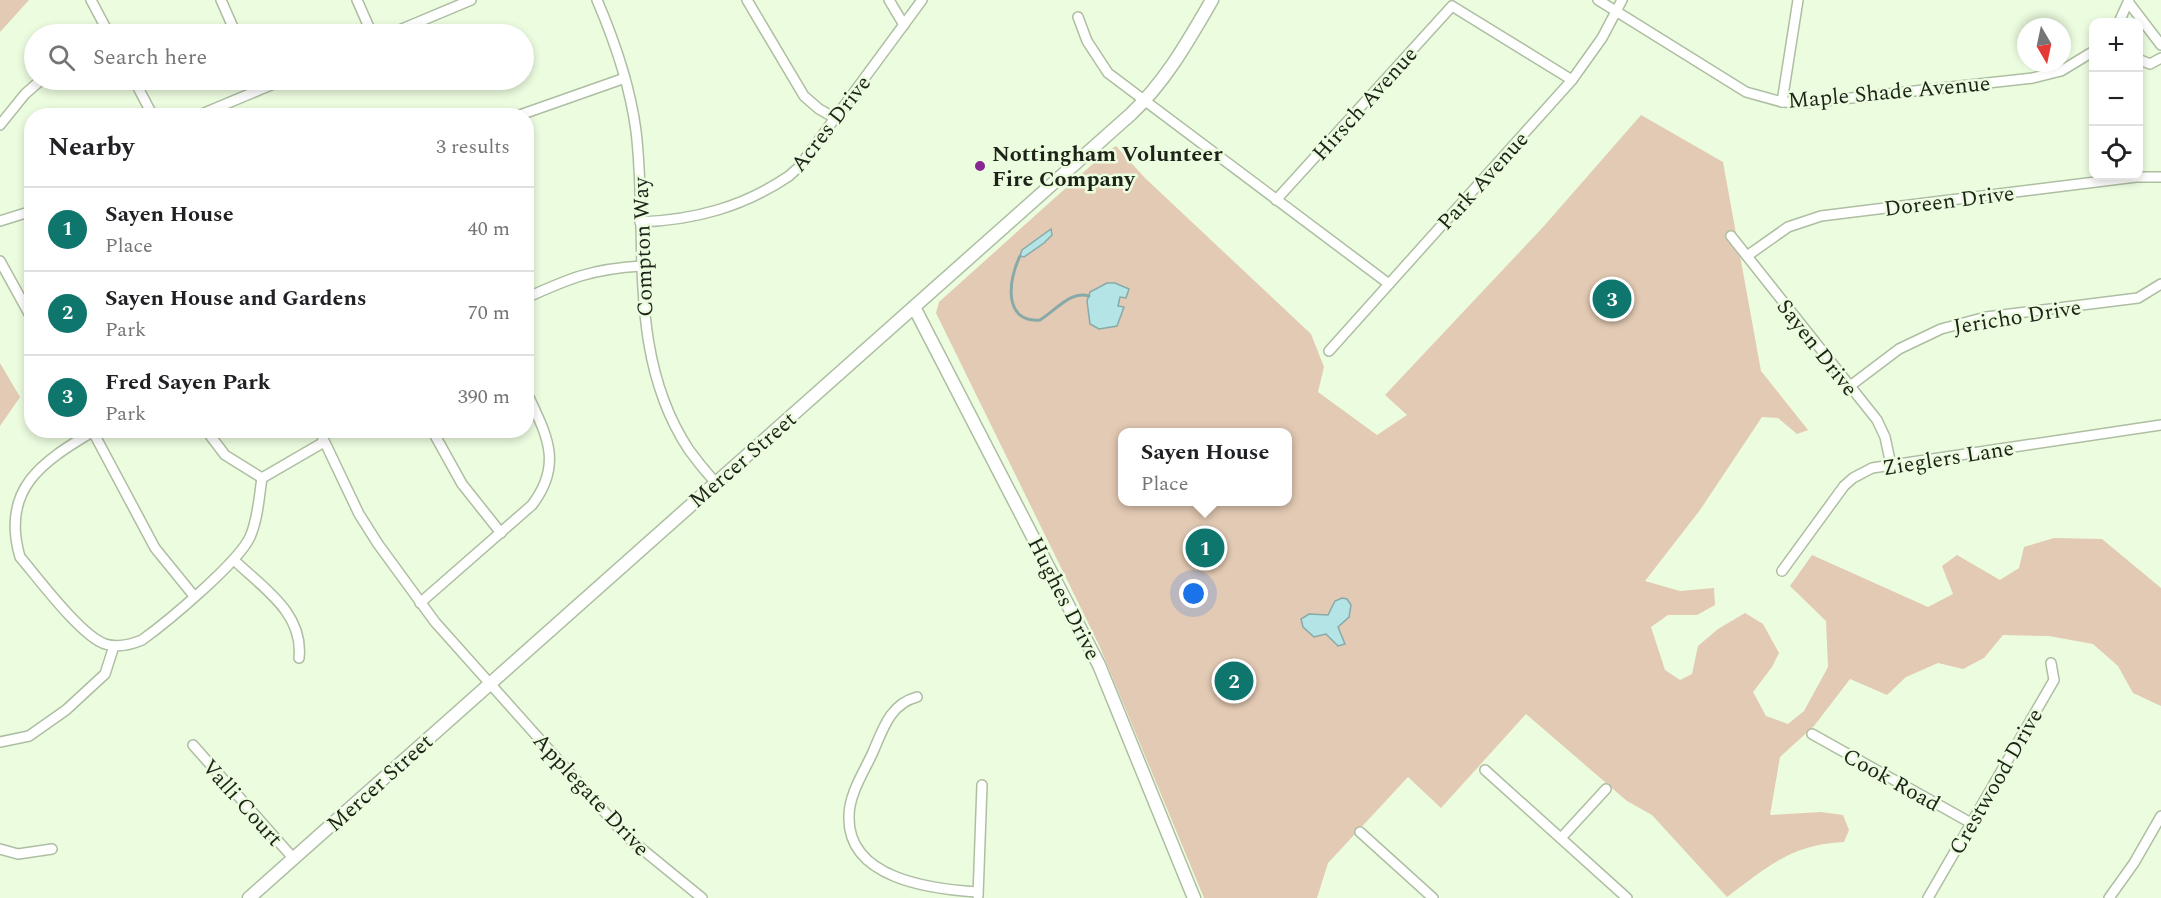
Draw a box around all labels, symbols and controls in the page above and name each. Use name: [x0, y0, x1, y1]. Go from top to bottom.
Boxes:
north arrow: [2017, 18, 2071, 72]
map controls: [2089, 18, 2143, 180]
button: +: [2089, 18, 2143, 72]
search box: [24, 24, 534, 90]
street label: Hirsch Avenue: [1305, 39, 1426, 169]
icon: search: [45, 41, 78, 74]
text: Search here: [93, 41, 207, 74]
street label: Maple Shade Avenue: [1787, 67, 1992, 118]
street label: Acres Drive: [783, 69, 880, 179]
button: −: [2089, 72, 2143, 126]
street label: Park Avenue: [1430, 124, 1537, 238]
button: locate: [2089, 126, 2143, 180]
text: Nearby: [48, 127, 134, 167]
text: 3 results: [436, 132, 510, 162]
place label: Nottingham Volunteer Fire Company: [992, 138, 1223, 196]
marker: Nottingham Volunteer Fire Company: [973, 159, 987, 173]
street label: Compton Way: [625, 175, 662, 317]
street label: Doreen Drive: [1882, 177, 2016, 226]
text: Sayen House: [105, 198, 234, 231]
text: 1: [62, 214, 73, 244]
text: 40 m: [468, 214, 510, 244]
text: Place: [105, 231, 153, 261]
pin: 3: [1592, 276, 1632, 322]
text: Sayen House and Gardens: [105, 282, 367, 315]
street label: Jericho Drive: [1951, 291, 2084, 344]
street label: Sayen Drive: [1768, 292, 1866, 404]
text: 2: [62, 298, 73, 328]
text: 70 m: [468, 298, 510, 328]
text: Park: [105, 315, 146, 345]
text: Fred Sayen Park: [105, 366, 271, 399]
text: 3: [62, 382, 73, 412]
text: 390 m: [458, 382, 510, 412]
text: Park: [105, 399, 146, 429]
street label: Mercer Street: [682, 404, 804, 516]
popup: [1118, 428, 1292, 506]
street label: Zieglers Lane: [1880, 432, 2016, 485]
text: Sayen House: [1141, 436, 1269, 469]
text: Place: [1141, 469, 1188, 499]
pin: 1: [1186, 526, 1224, 570]
street label: Hughes Drive: [1018, 531, 1109, 666]
your location: [1179, 579, 1208, 608]
pin: 2: [1214, 658, 1254, 704]
street label: Crestwood Drive: [1941, 702, 2052, 861]
street label: Mercer Street: [319, 726, 441, 840]
street label: Applegate Drive: [525, 726, 657, 864]
street label: Cook Road: [1836, 740, 1946, 821]
street label: Valli Court: [194, 752, 290, 854]

